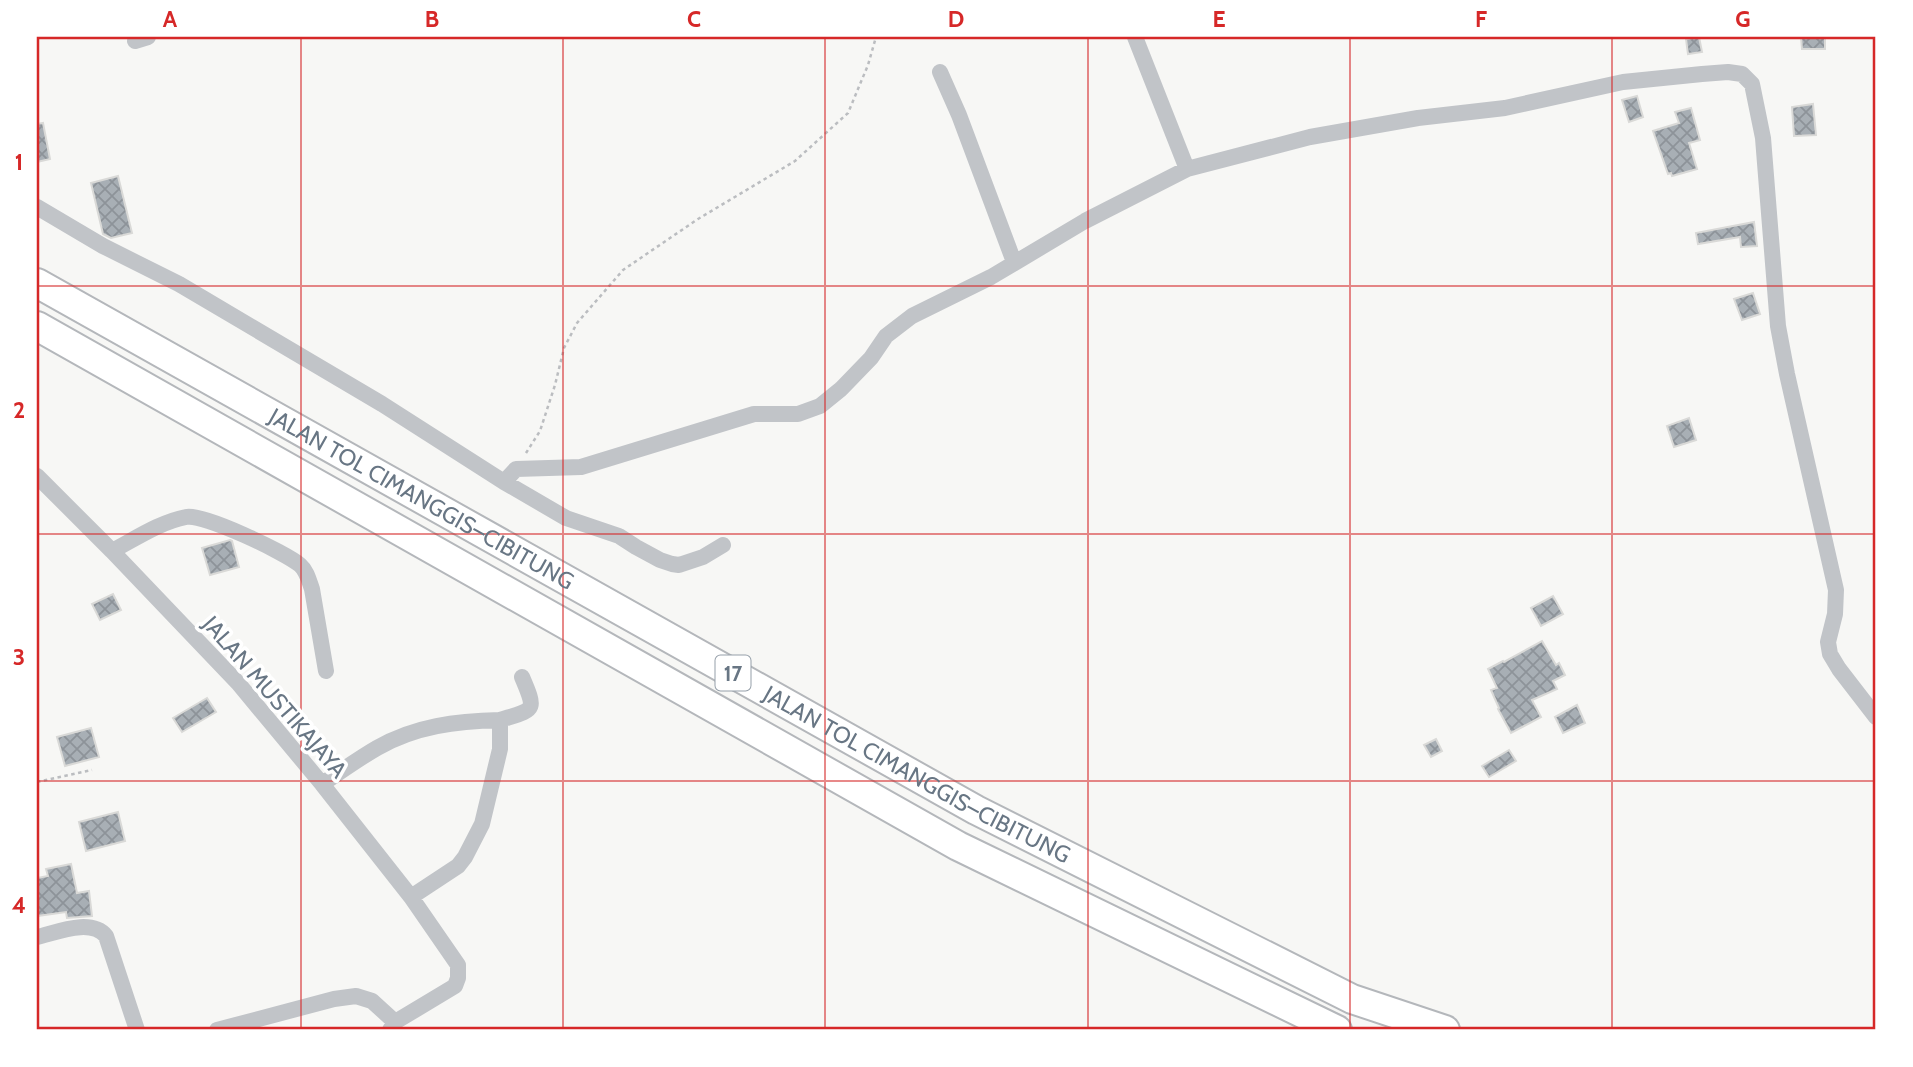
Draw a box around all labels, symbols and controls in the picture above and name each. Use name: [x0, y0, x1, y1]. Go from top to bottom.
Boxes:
text: A: [163, 5, 178, 33]
text: B: [425, 5, 439, 33]
text: C: [687, 5, 701, 33]
text: D: [948, 5, 964, 33]
text: E: [1212, 5, 1226, 33]
text: F: [1475, 5, 1487, 33]
text: G: [1735, 5, 1751, 33]
text: 1: [15, 148, 23, 176]
text: 2: [13, 396, 25, 424]
street label: JALAN TOL CIMANGGIS–CIBITUNG: [263, 402, 579, 596]
street label: JALAN MUSTIKAJAYA: [196, 610, 353, 784]
text: 3: [13, 643, 25, 671]
road number: 17: [716, 656, 750, 690]
street label: JALAN TOL CIMANGGIS–CIBITUNG: [758, 679, 1075, 869]
text: 4: [12, 891, 26, 919]

